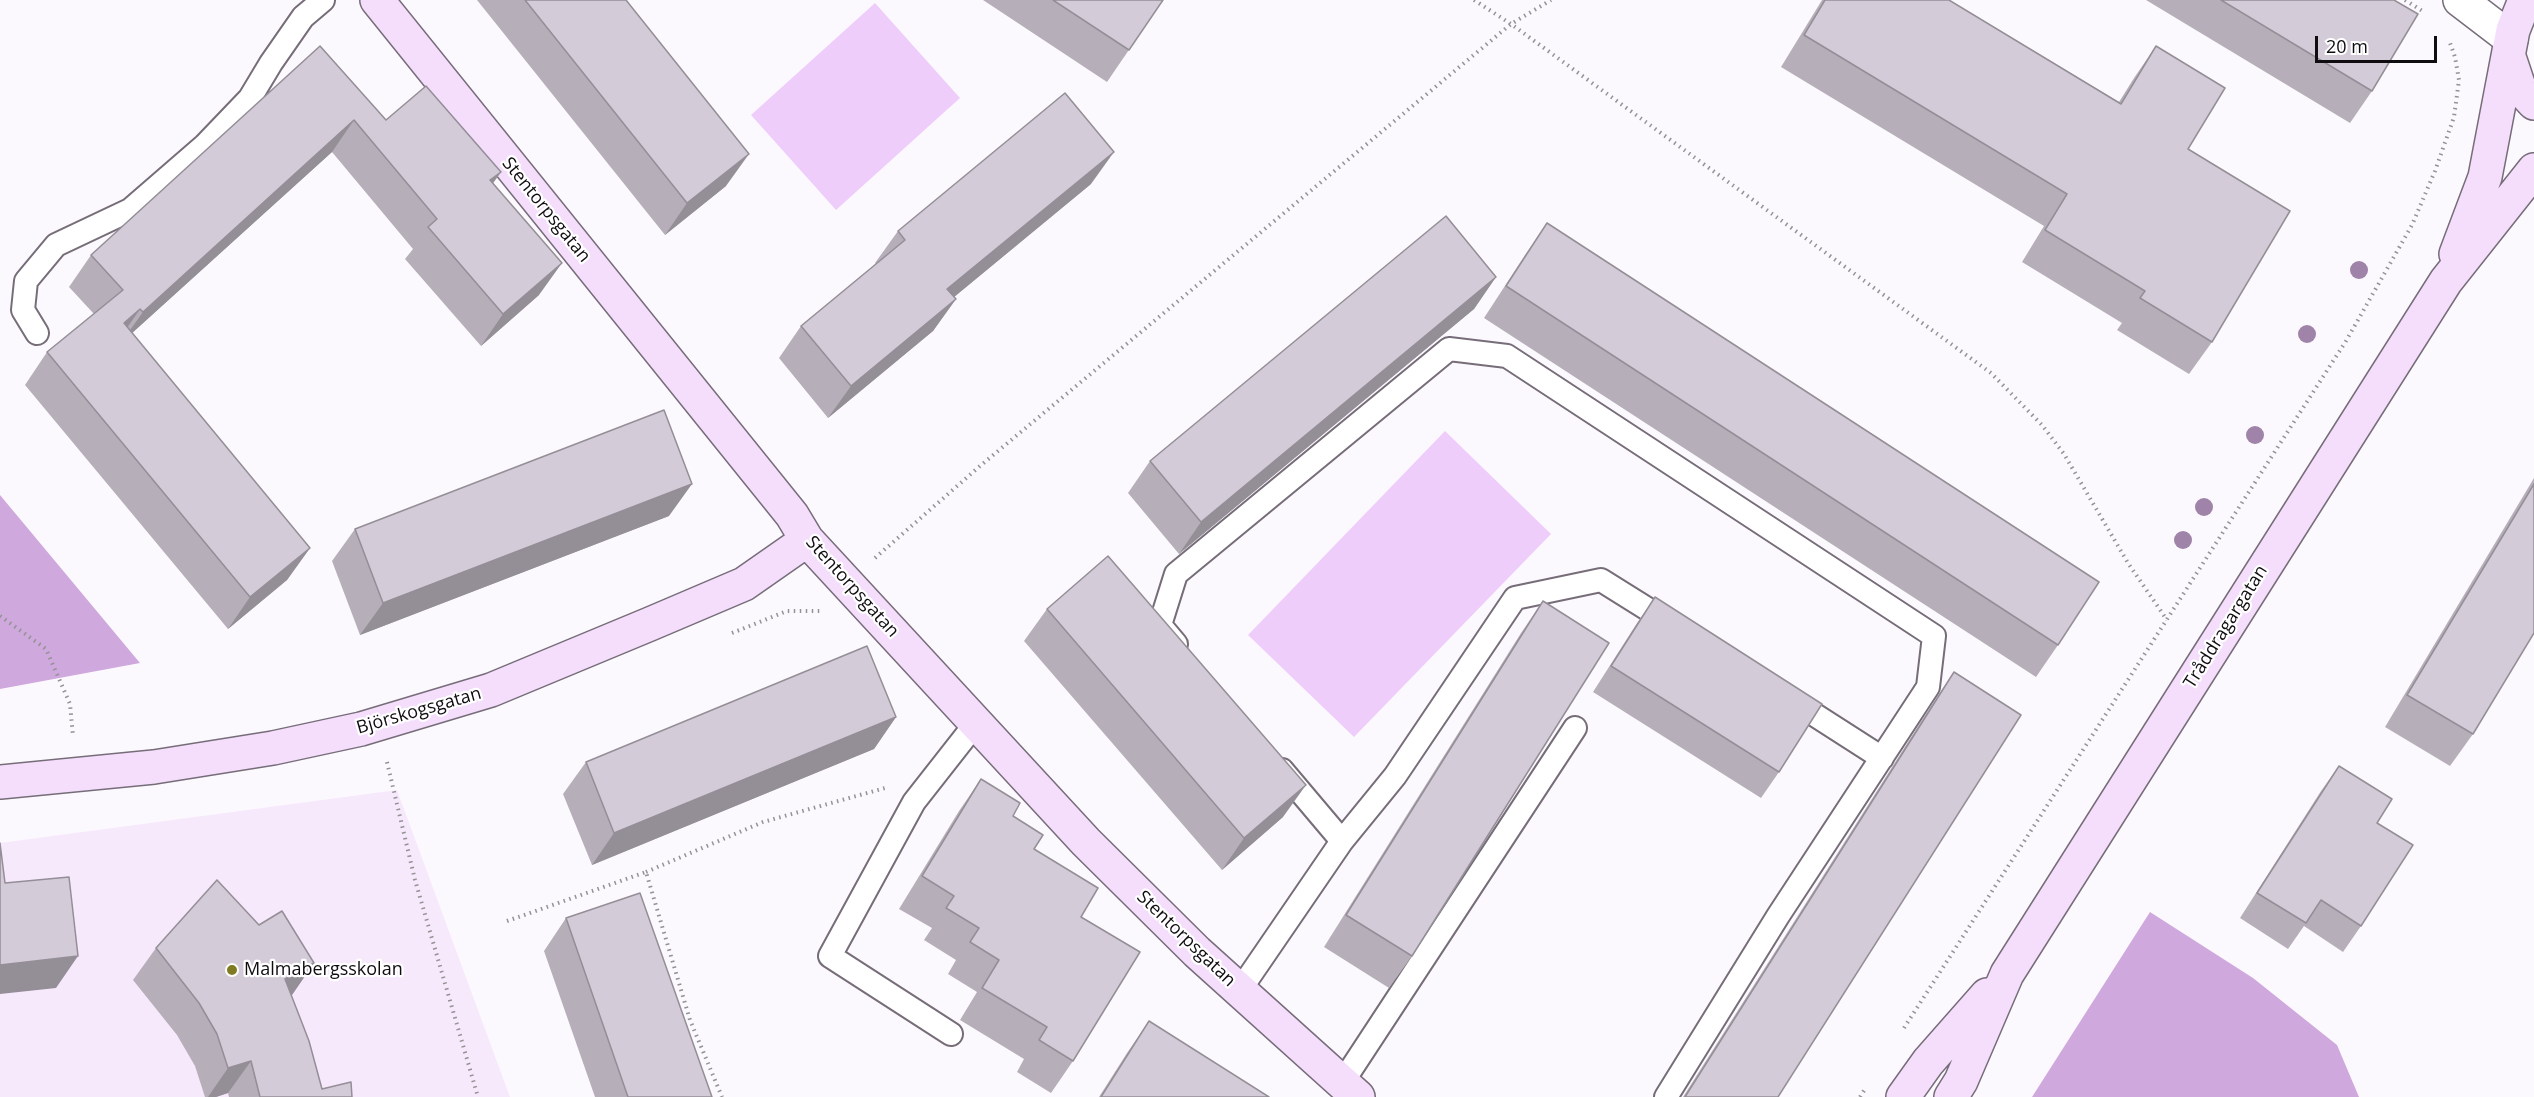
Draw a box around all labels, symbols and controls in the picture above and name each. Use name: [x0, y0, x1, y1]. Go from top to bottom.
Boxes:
scale bar: [2318, 24, 2440, 62]
text: 20 m: [2326, 34, 2368, 58]
street label: Stentorpsgatan: [497, 153, 595, 267]
street label: Stentorpsgatan: [801, 532, 903, 642]
street label: Tråddragargatan: [2179, 561, 2273, 693]
street label: Björskogsgatan: [354, 683, 484, 739]
street label: Stentorpsgatan: [1132, 886, 1240, 992]
place label: Malmabergsskolan: [244, 959, 403, 981]
marker: Malmabergsskolan: [225, 963, 239, 977]

